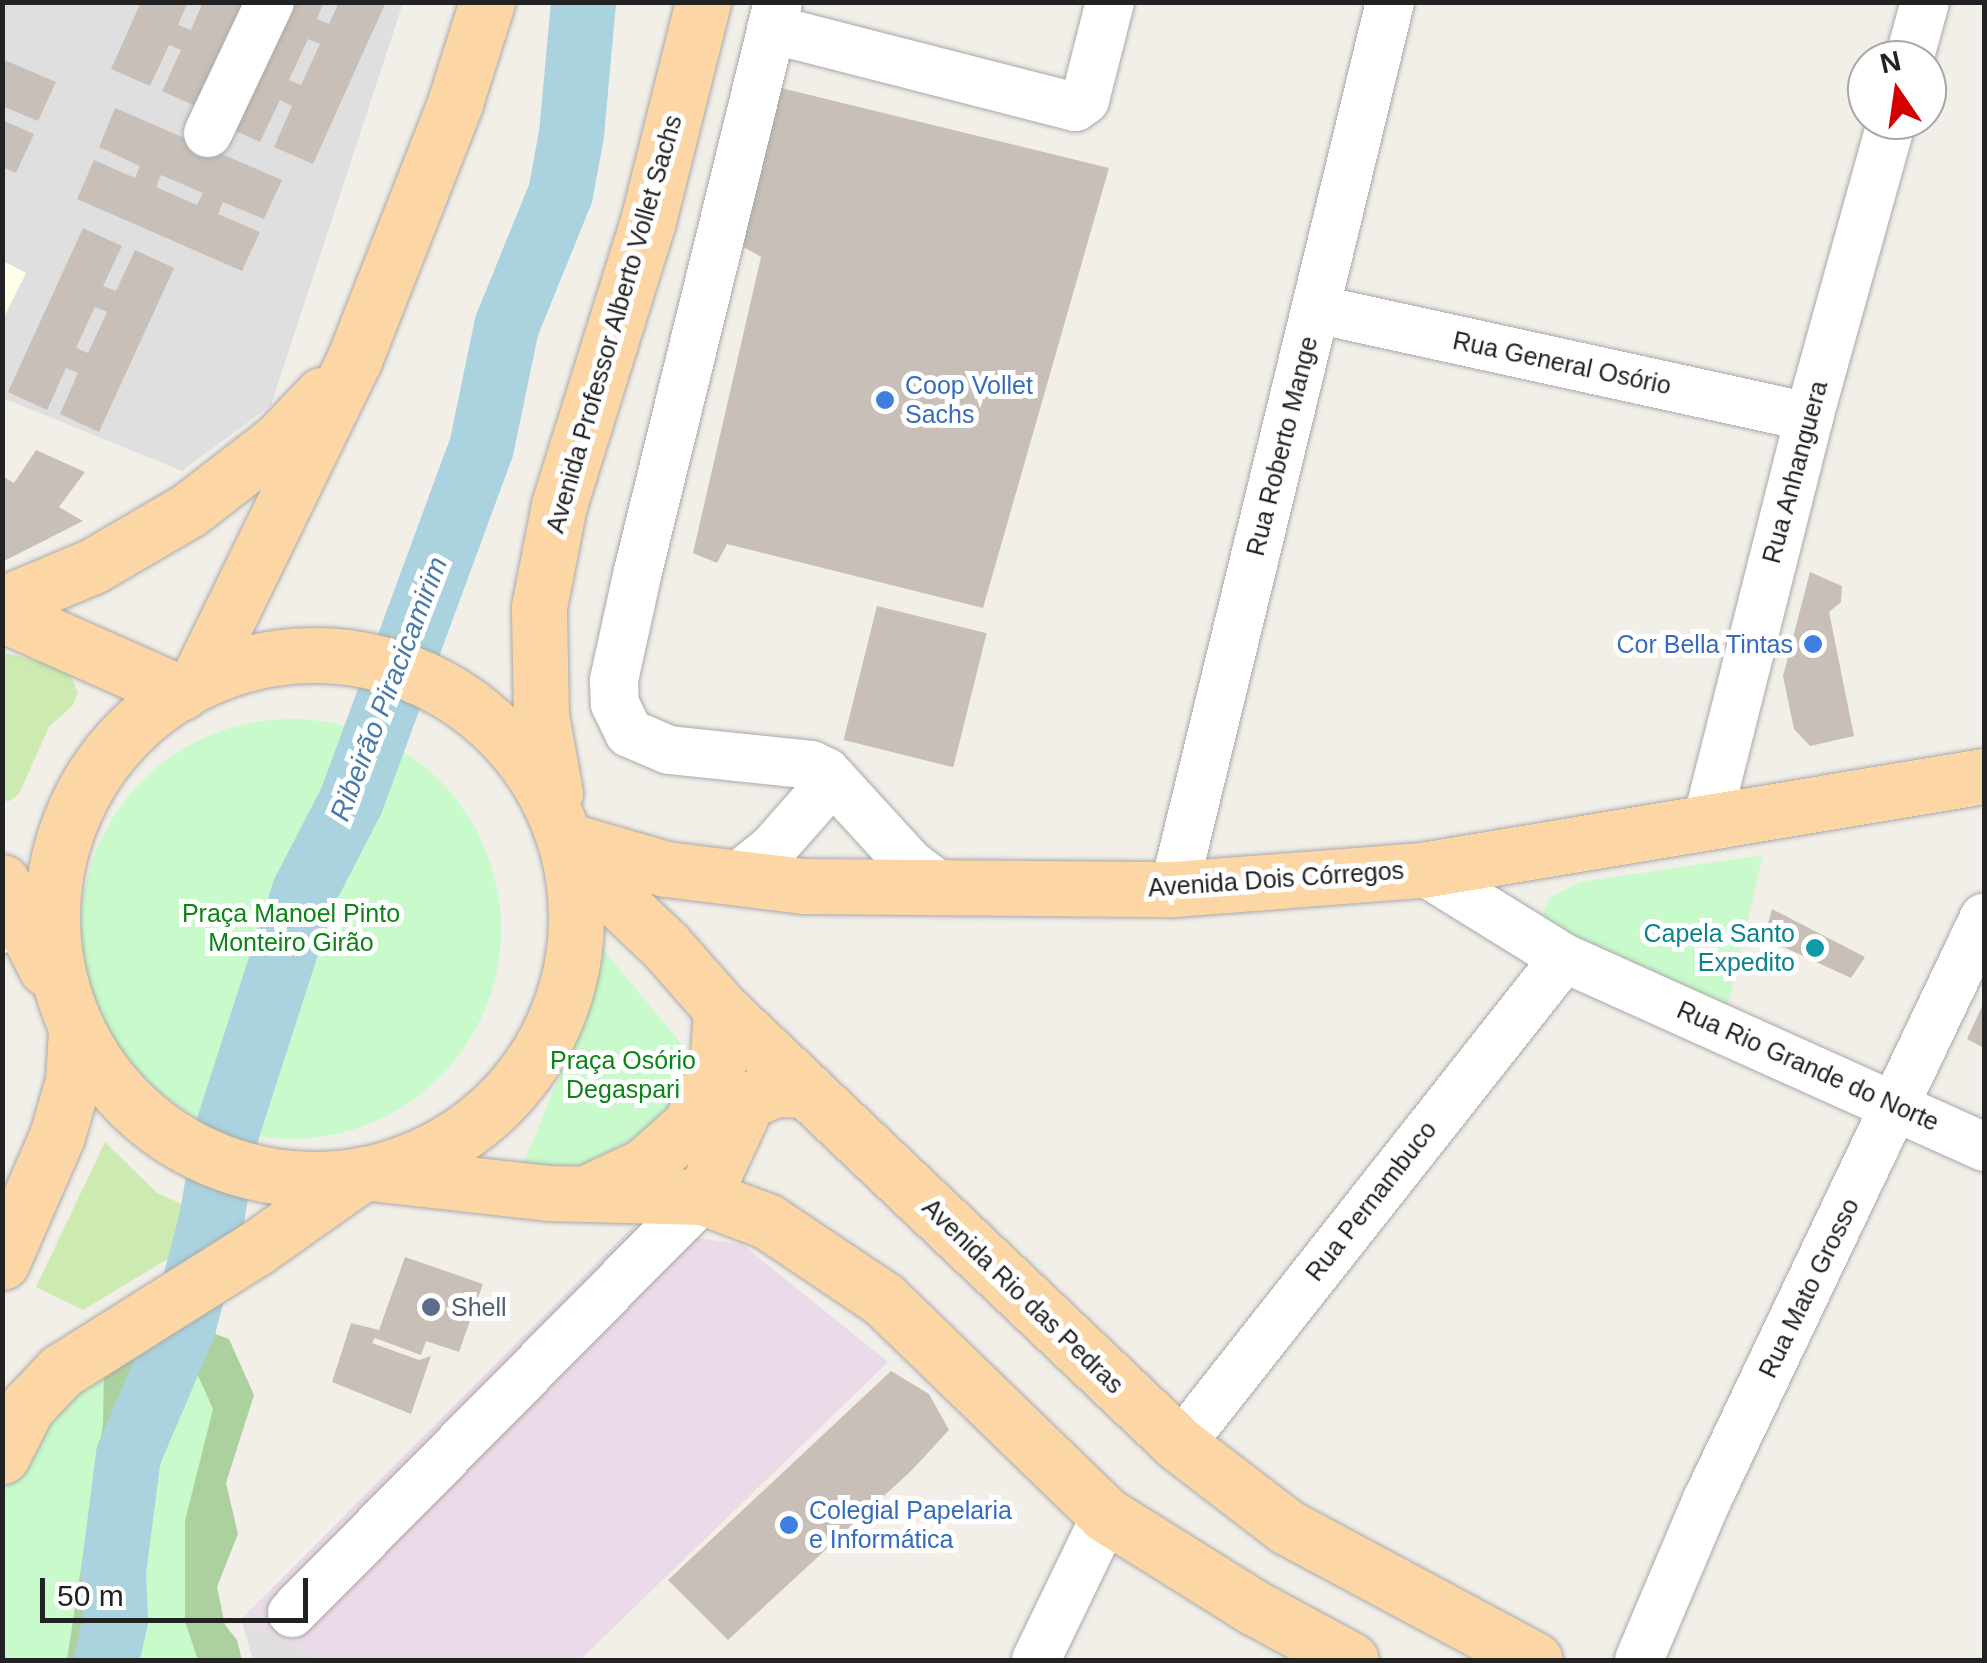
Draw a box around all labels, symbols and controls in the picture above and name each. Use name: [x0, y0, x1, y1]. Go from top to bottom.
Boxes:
north arrow: [1847, 40, 1947, 140]
text: N: [1877, 45, 1904, 80]
street label: Avenida Professor Alberto Vollet Sachs: [540, 111, 688, 537]
street label: Rua General Osório: [1450, 325, 1674, 401]
street label: Rua Roberto Mange: [1240, 333, 1324, 559]
place label: Coop Vollet Sachs: [905, 371, 1033, 430]
street label: Rua Anhanguera: [1756, 377, 1834, 567]
marker: Coop Vollet Sachs: [874, 389, 896, 411]
water label: Ribeirão Piracicamirim: [323, 552, 455, 826]
place label: Cor Bella Tintas: [1616, 629, 1793, 659]
marker: Cor Bella Tintas: [1802, 633, 1824, 655]
street label: Avenida Dois Córregos: [1147, 855, 1405, 903]
park label: Praça Manoel Pinto Monteiro Girão: [182, 899, 400, 958]
place label: Capela Santo Expedito: [1643, 919, 1795, 978]
marker: Capela Santo Expedito: [1804, 937, 1826, 959]
street label: Rua Rio Grande do Norte: [1672, 995, 1944, 1137]
park label: Praça Osório Degaspari: [550, 1046, 696, 1105]
street label: Rua Pernambuco: [1299, 1115, 1443, 1287]
street label: Avenida Rio das Pedras: [916, 1192, 1130, 1400]
street label: Rua Mato Grosso: [1753, 1193, 1865, 1383]
place label: Shell: [451, 1292, 507, 1322]
marker: Shell: [420, 1296, 442, 1318]
place label: Colegial Papelaria e Informática: [809, 1496, 1012, 1555]
marker: Colegial Papelaria e Informática: [778, 1514, 800, 1536]
scale bar: [45, 1558, 312, 1620]
text: 50 m: [57, 1579, 124, 1612]

